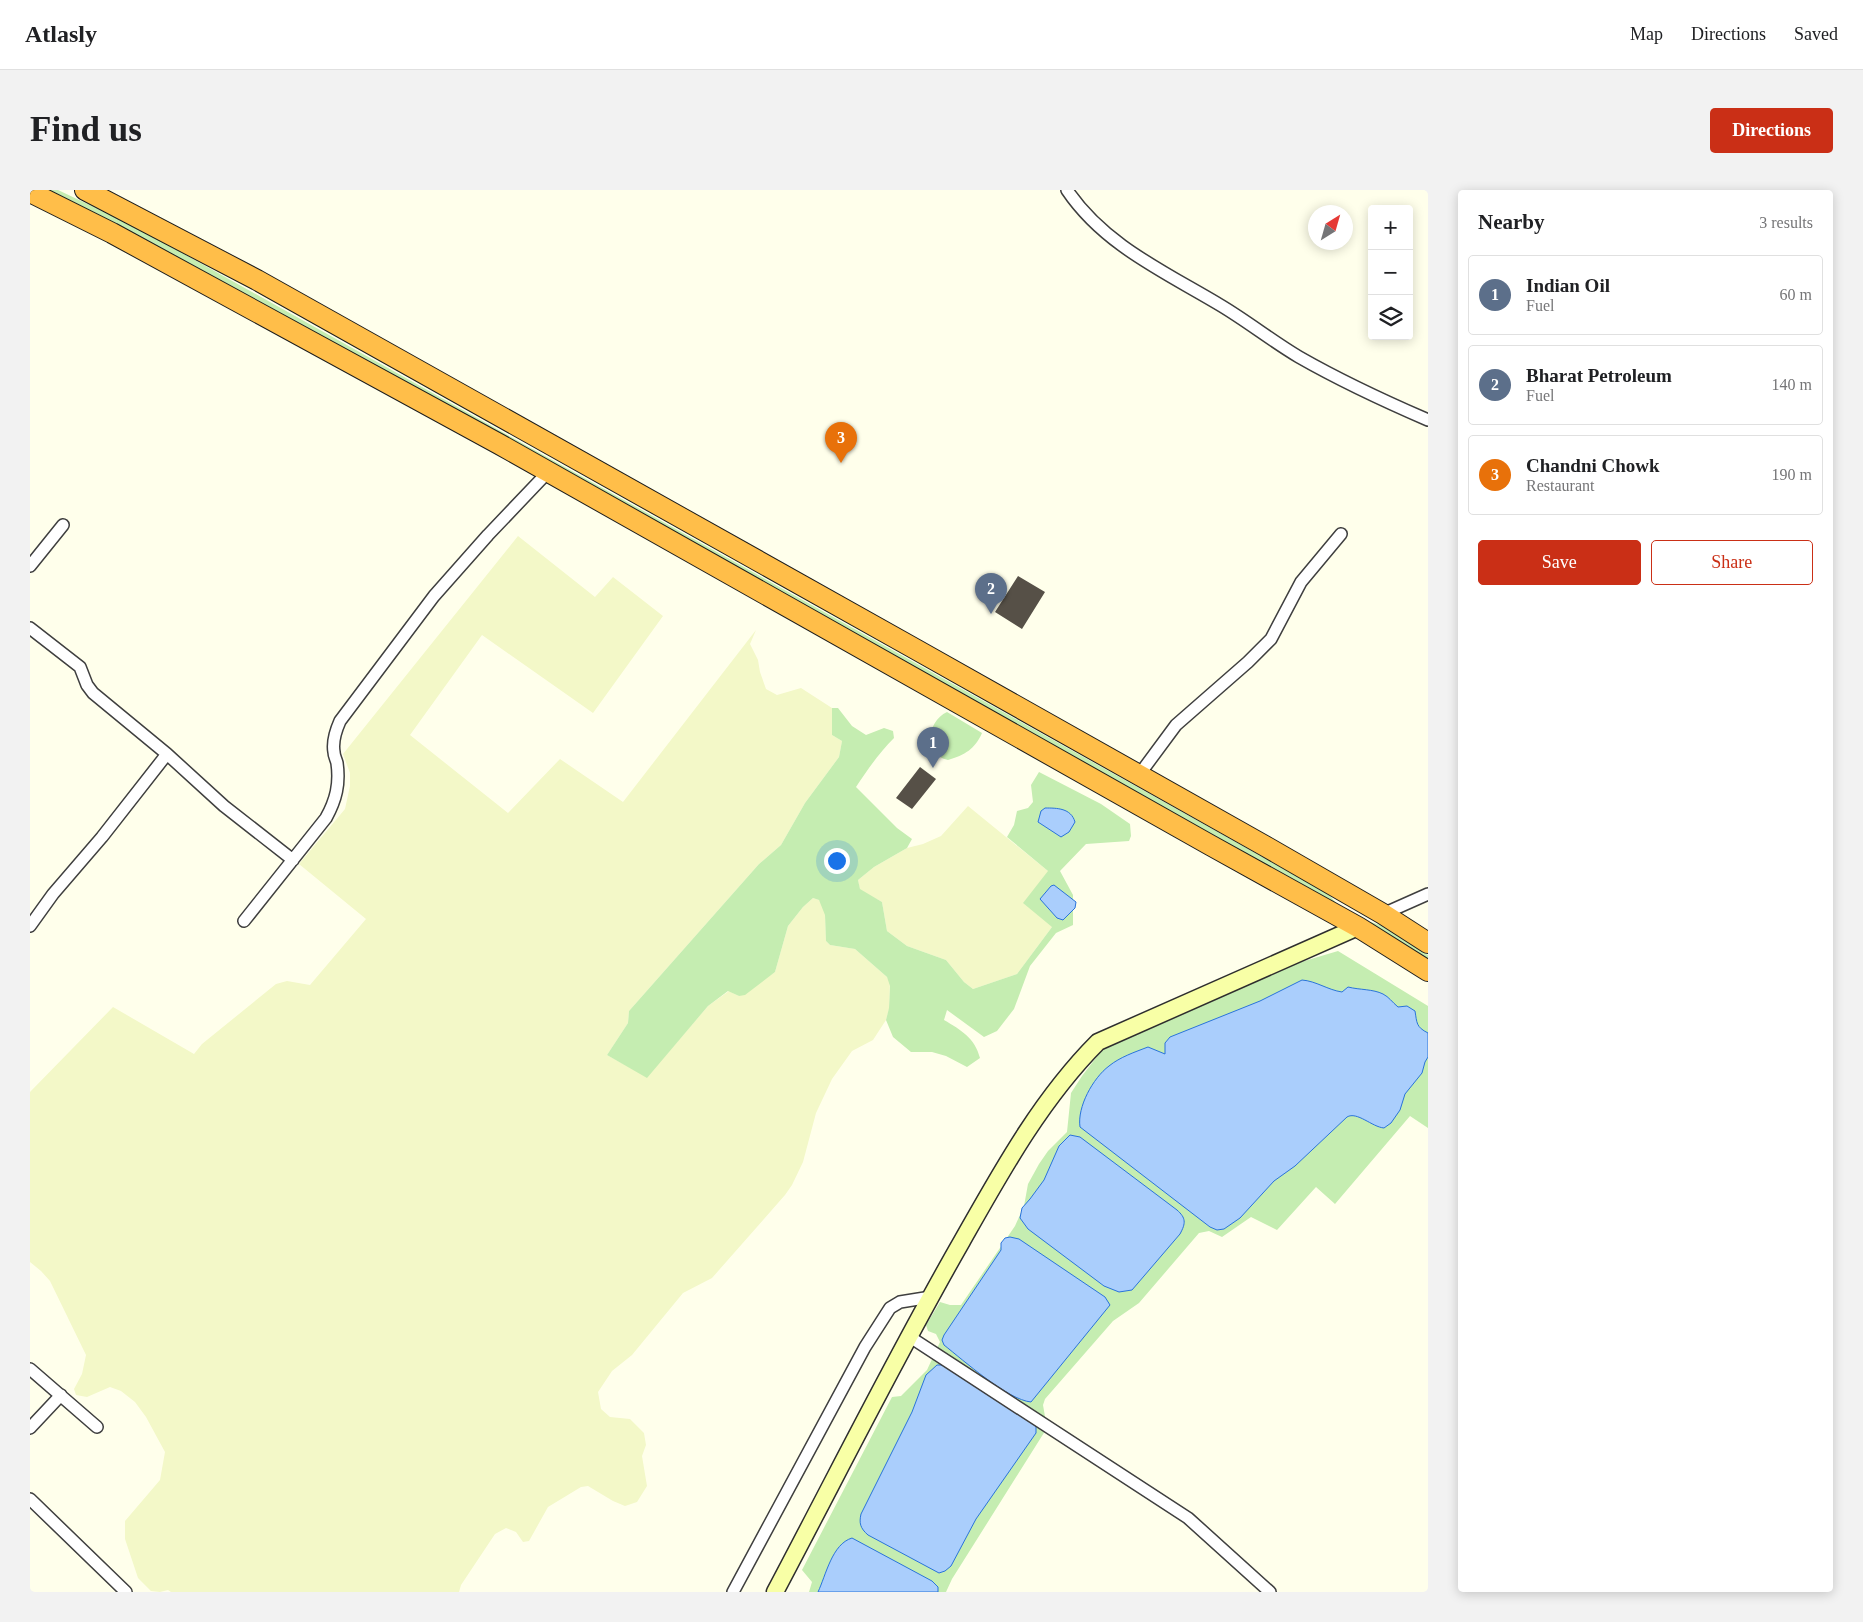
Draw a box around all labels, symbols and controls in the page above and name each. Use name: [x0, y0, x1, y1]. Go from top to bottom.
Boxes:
text: Atlasly: [25, 21, 97, 47]
text: Map: [1630, 24, 1663, 44]
text: Directions: [1691, 24, 1766, 44]
text: Saved: [1794, 24, 1838, 44]
button: Directions: [1710, 108, 1833, 153]
text: Find us: [30, 110, 142, 149]
north arrow: [1308, 205, 1353, 250]
map controls: [1368, 205, 1413, 340]
button: +: [1368, 205, 1413, 250]
text: Nearby: [1478, 210, 1545, 234]
text: 3 results: [1759, 214, 1813, 231]
button: −: [1368, 250, 1413, 295]
text: Indian Oil: [1526, 275, 1610, 296]
text: 1: [1491, 286, 1499, 303]
text: 60 m: [1780, 286, 1812, 303]
button: layers: [1368, 295, 1413, 340]
text: Fuel: [1526, 297, 1554, 314]
text: Bharat Petroleum: [1526, 365, 1672, 386]
text: 2: [1491, 376, 1499, 393]
text: 140 m: [1772, 376, 1812, 393]
text: Fuel: [1526, 387, 1554, 404]
pin: 3: [825, 422, 857, 463]
text: Chandni Chowk: [1526, 455, 1660, 476]
text: 3: [1491, 466, 1499, 483]
text: 190 m: [1772, 466, 1812, 483]
text: Restaurant: [1526, 477, 1594, 494]
button: Save: [1478, 540, 1641, 585]
button: Share: [1651, 540, 1813, 585]
pin: 2: [975, 573, 1007, 614]
pin: 1: [917, 727, 949, 768]
your location: [824, 848, 850, 874]

